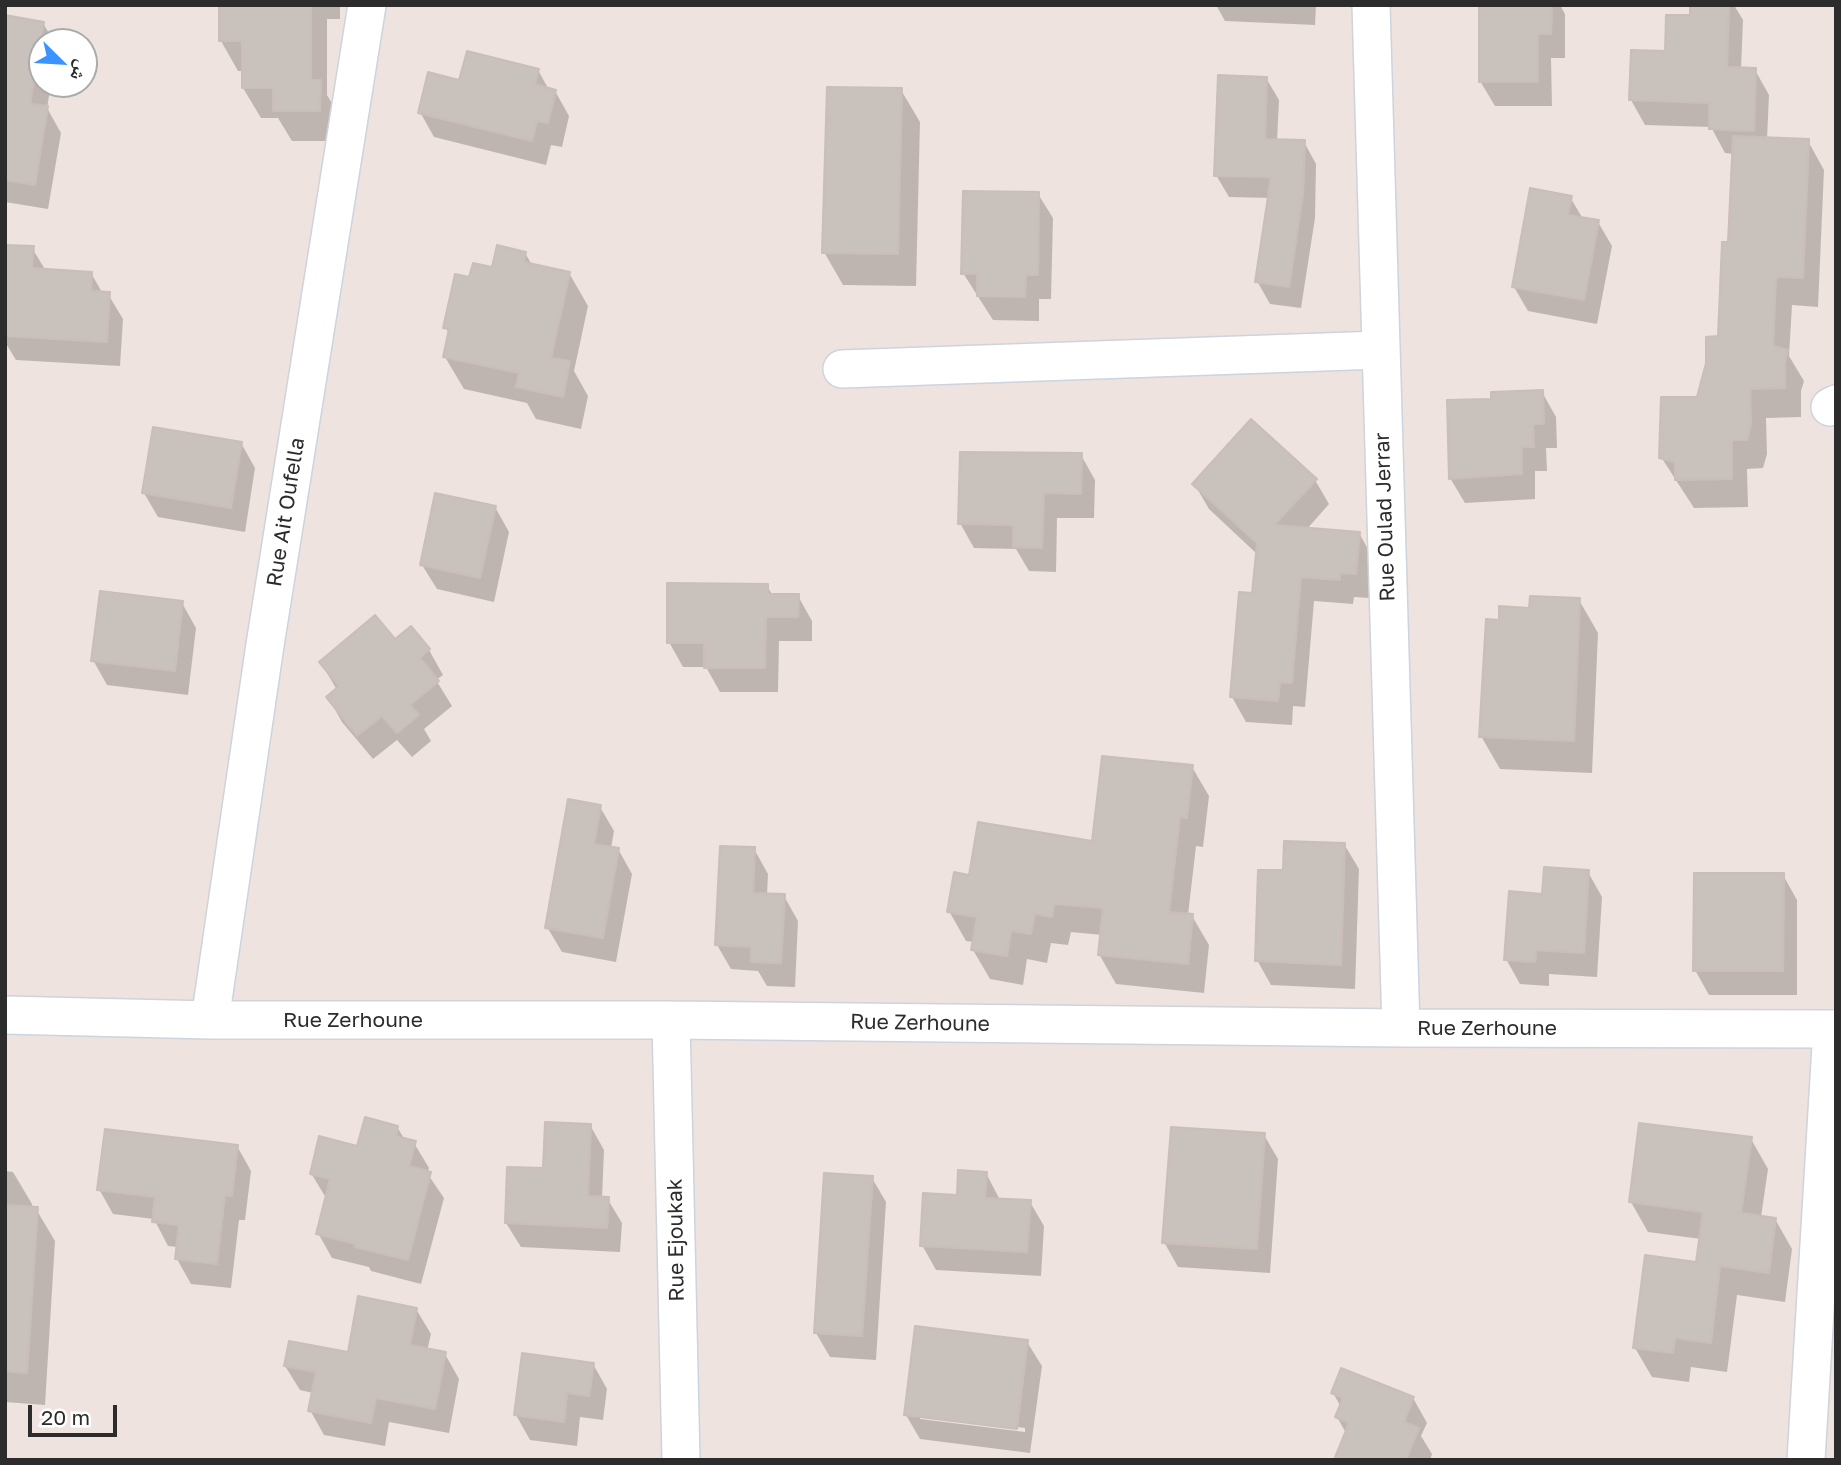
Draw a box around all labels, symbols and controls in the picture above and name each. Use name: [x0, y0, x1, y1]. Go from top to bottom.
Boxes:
north arrow: [28, 28, 98, 98]
text: ش: [66, 57, 95, 85]
street label: Rue Oulad Jerrar: [1369, 432, 1401, 602]
street label: Rue Ait Oufella: [262, 436, 310, 588]
street label: Rue Zerhoune: [283, 1007, 423, 1033]
street label: Rue Zerhoune: [850, 1009, 990, 1037]
street label: Rue Zerhoune: [1417, 1015, 1557, 1041]
street label: Rue Ejoukak: [662, 1178, 690, 1302]
scale bar: [32, 1392, 121, 1436]
text: 20 m: [41, 1404, 90, 1430]

